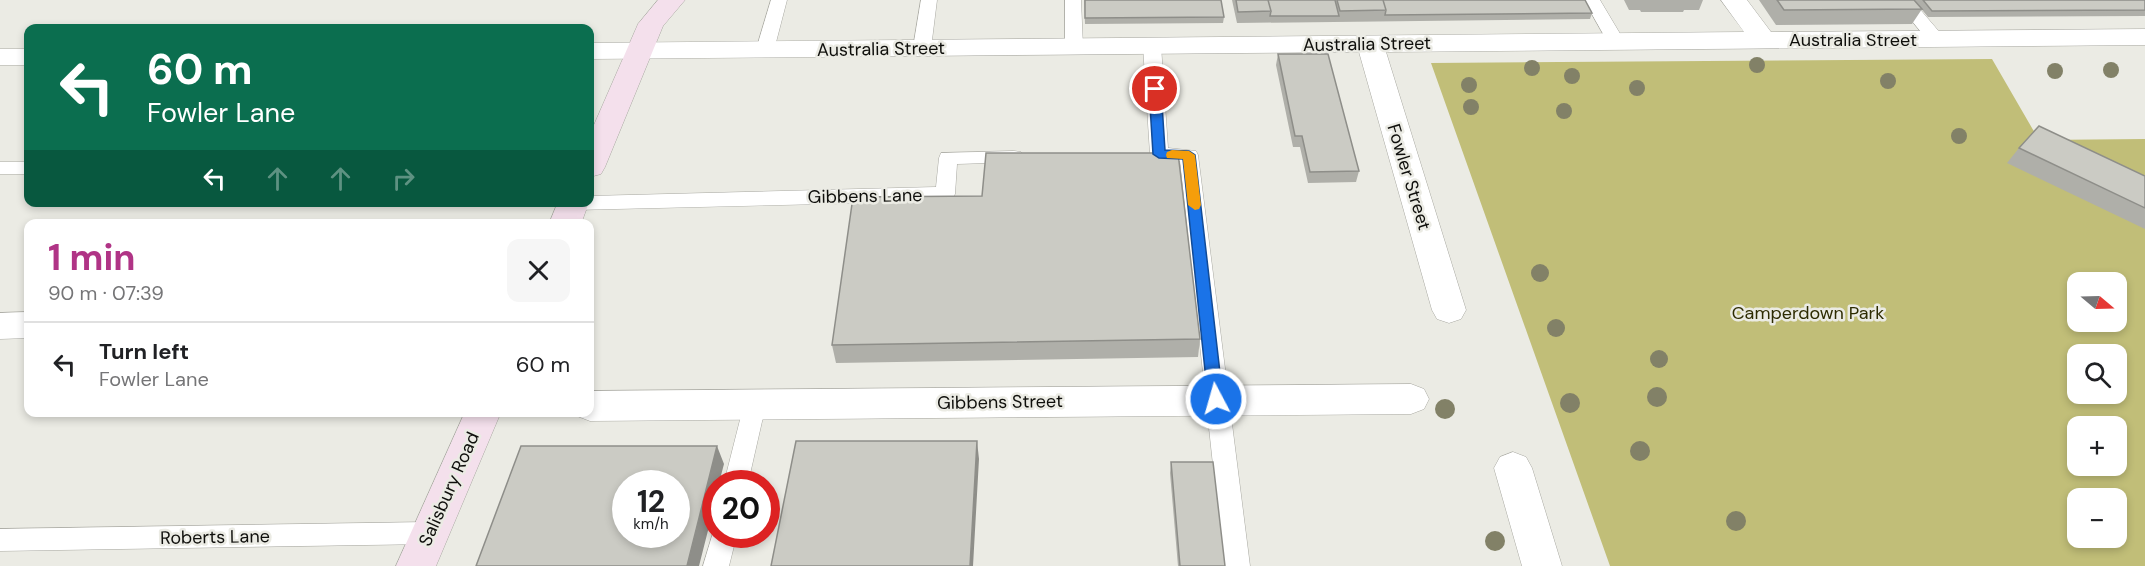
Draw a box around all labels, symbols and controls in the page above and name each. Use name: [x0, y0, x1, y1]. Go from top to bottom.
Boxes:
street label: Australia Street: [1789, 28, 1917, 52]
street label: Australia Street: [1303, 31, 1431, 57]
street label: Australia Street: [817, 36, 945, 62]
text: 60 m: [147, 42, 253, 97]
icon: left: [48, 48, 126, 126]
pin: [1129, 63, 1180, 114]
icon: arrive: [1138, 72, 1171, 105]
text: Fowler Lane: [147, 95, 295, 130]
street label: Fowler Street: [1381, 121, 1437, 233]
icon: left: [198, 162, 231, 195]
icon: ahead: [261, 162, 294, 195]
icon: ahead: [324, 162, 357, 195]
icon: right: [387, 162, 420, 195]
street label: Gibbens Lane: [807, 183, 923, 209]
text: 1 min: [48, 234, 136, 281]
button: close: [507, 239, 570, 302]
north arrow: [2067, 272, 2127, 332]
map controls: [2067, 272, 2127, 548]
text: 90 m · 07:39: [48, 280, 164, 306]
park label: Camperdown Park: [1732, 301, 1884, 325]
text: Turn left: [99, 337, 189, 366]
button: search: [2067, 344, 2127, 404]
icon: left: [48, 348, 81, 381]
text: 60 m: [516, 350, 570, 379]
text: Fowler Lane: [99, 366, 209, 392]
position arrow: [1184, 367, 1248, 431]
street label: Gibbens Street: [937, 389, 1063, 415]
button: +: [2067, 416, 2127, 476]
street label: Salisbury Road: [413, 428, 485, 550]
speed limit sign: 20: [702, 470, 780, 548]
text: 12: [637, 482, 665, 521]
button: −: [2067, 488, 2127, 548]
text: km/h: [633, 514, 669, 534]
street label: Roberts Lane: [160, 524, 270, 550]

